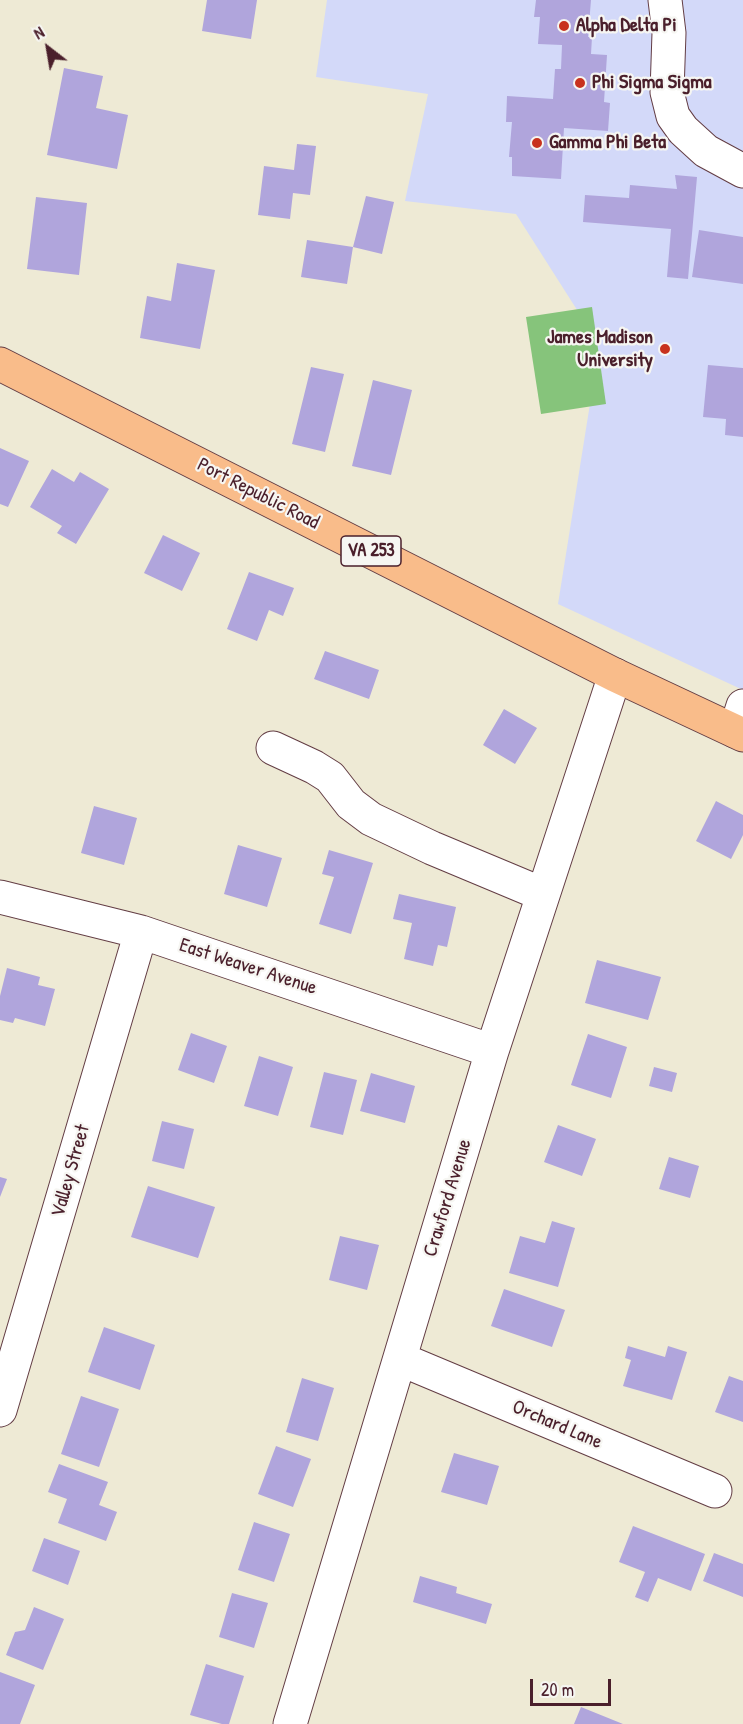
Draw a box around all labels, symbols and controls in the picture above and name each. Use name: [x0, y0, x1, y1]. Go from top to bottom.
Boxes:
place label: Alpha Delta Pi: [576, 14, 677, 38]
north arrow: [18, 18, 78, 78]
marker: Alpha Delta Pi: [557, 19, 571, 33]
text: N: [29, 21, 48, 44]
place label: Phi Sigma Sigma: [592, 71, 712, 95]
marker: Phi Sigma Sigma: [573, 76, 587, 90]
place label: Gamma Phi Beta: [549, 131, 666, 155]
marker: Gamma Phi Beta: [530, 136, 544, 150]
place label: James Madison University: [547, 326, 653, 373]
marker: James Madison University: [658, 342, 672, 356]
street label: Port Republic Road: [193, 453, 323, 535]
road number: VA 253: [341, 536, 401, 566]
street label: East Weaver Avenue: [176, 933, 320, 1001]
street label: Valley Street: [46, 1122, 96, 1220]
street label: Crawford Avenue: [419, 1136, 477, 1260]
street label: Orchard Lane: [508, 1395, 606, 1455]
scale bar: [533, 1667, 614, 1705]
text: 20 m: [541, 1677, 574, 1702]

